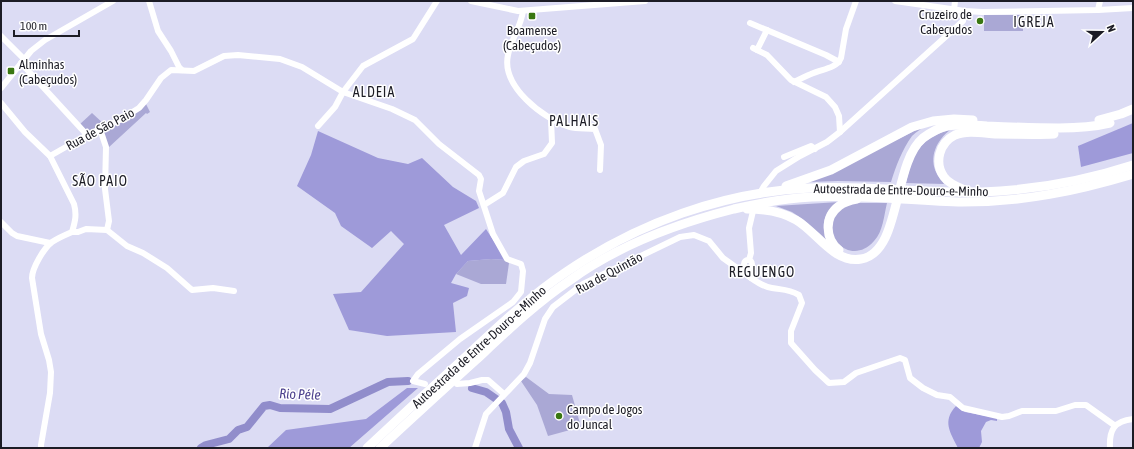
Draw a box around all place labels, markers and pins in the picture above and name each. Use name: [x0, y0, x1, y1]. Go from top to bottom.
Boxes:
place label: Cruzeiro de Cabeçudos: [919, 7, 972, 37]
marker: Boamense (Cabeçudos): [527, 11, 537, 21]
marker: Cruzeiro de Cabeçudos: [975, 16, 985, 26]
place label: Boamense (Cabeçudos): [503, 23, 561, 53]
place label: Alminhas (Cabeçudos): [19, 57, 77, 87]
marker: Alminhas (Cabeçudos): [6, 66, 16, 76]
place label: Campo de Jogos do Juncal: [567, 402, 643, 432]
marker: Campo de Jogos do Juncal: [554, 411, 564, 421]

